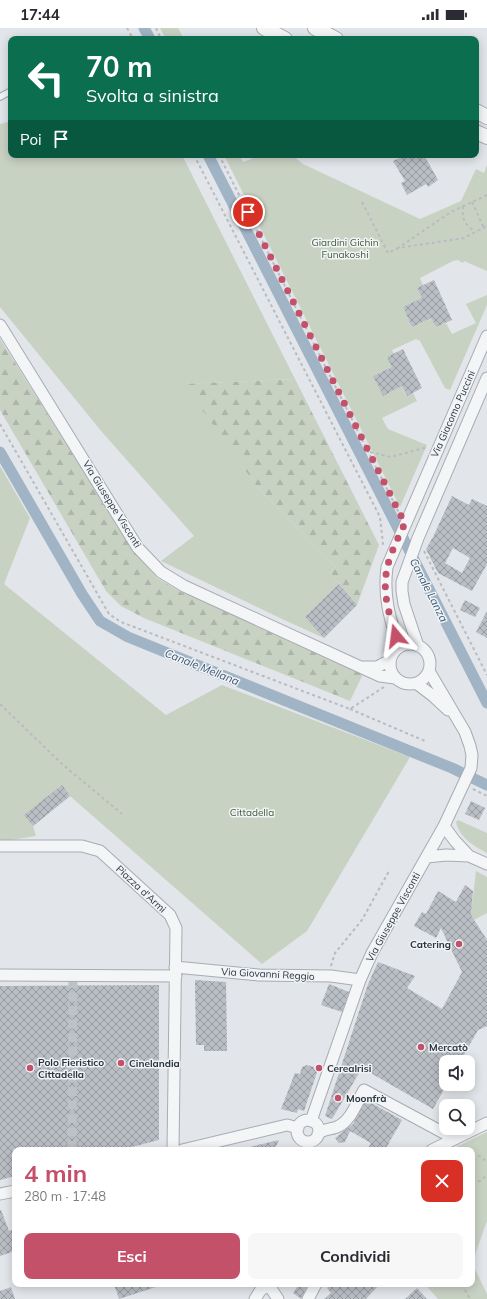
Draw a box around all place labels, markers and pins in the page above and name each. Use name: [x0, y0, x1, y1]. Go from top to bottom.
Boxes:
pin: [231, 195, 265, 229]
place label: Catering: [410, 938, 451, 951]
marker: Catering: [454, 939, 464, 949]
place label: Mercatò: [429, 1041, 468, 1054]
marker: Mercatò: [416, 1042, 426, 1052]
place label: Polo Fieristico Cittadella: [38, 1056, 104, 1081]
place label: Cinelandia: [129, 1057, 180, 1070]
marker: Cinelandia: [116, 1058, 126, 1068]
place label: Cerealrisi: [327, 1062, 371, 1075]
marker: Polo Fieristico Cittadella: [25, 1063, 35, 1073]
marker: Cerealrisi: [314, 1063, 324, 1073]
place label: Moonfrà: [346, 1092, 386, 1105]
marker: Moonfrà: [333, 1093, 343, 1103]

